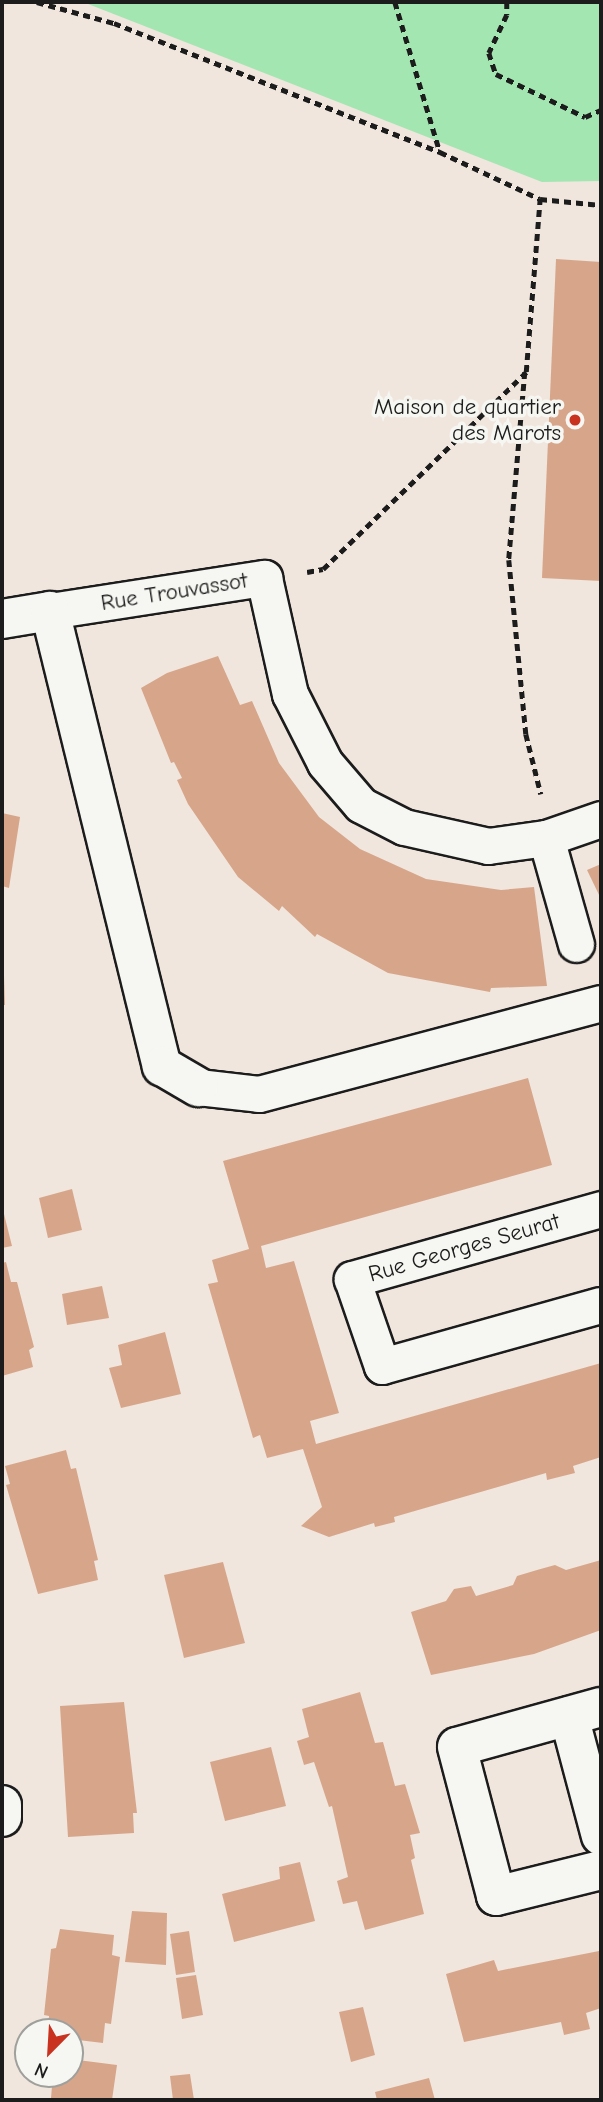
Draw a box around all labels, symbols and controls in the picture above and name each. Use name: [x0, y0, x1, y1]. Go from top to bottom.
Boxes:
place label: Maison de quartier des Marots: [374, 393, 561, 447]
marker: Maison de quartier des Marots: [567, 412, 583, 428]
street label: Rue Trouvassot: [99, 567, 249, 617]
street label: Rue Georges Seurat: [365, 1208, 563, 1288]
north arrow: [14, 2018, 84, 2088]
text: N: [31, 2058, 51, 2083]

